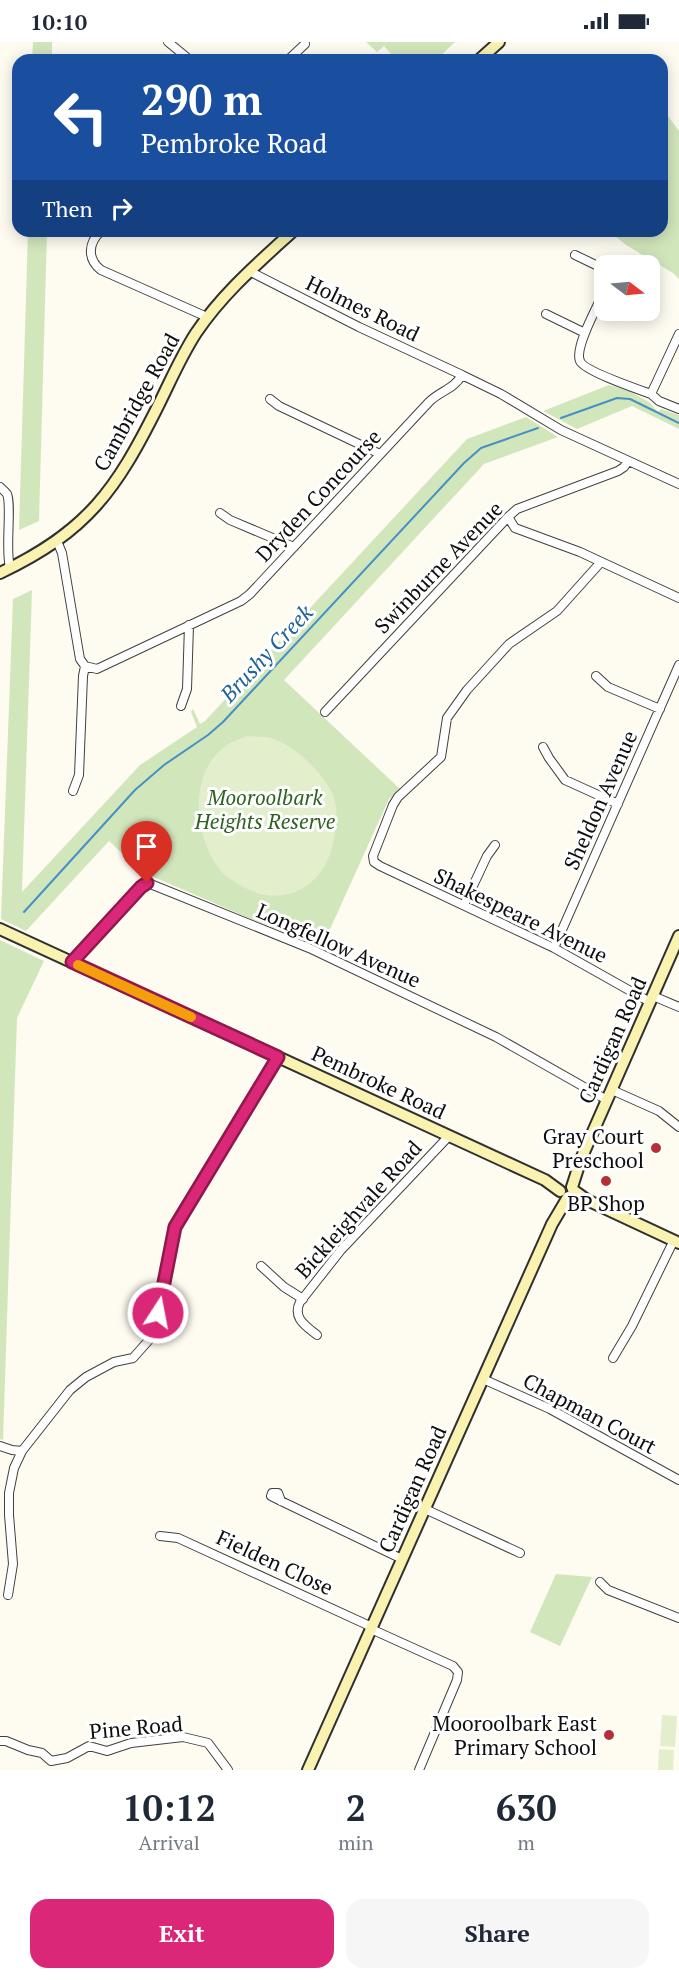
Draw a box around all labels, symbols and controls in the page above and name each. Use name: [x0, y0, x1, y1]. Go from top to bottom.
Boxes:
text: 10:10: [30, 7, 87, 36]
text: 290 m: [141, 71, 262, 127]
icon: left: [42, 78, 120, 156]
text: Pembroke Road: [141, 125, 327, 161]
icon: right: [105, 192, 138, 225]
text: Then: [42, 194, 93, 223]
north arrow: [594, 255, 660, 321]
map controls: [594, 255, 660, 321]
street label: Holmes Road: [302, 268, 425, 348]
street label: Cambridge Road: [87, 328, 186, 476]
street label: Dryden Concourse: [249, 423, 387, 567]
street label: Swinburne Avenue: [368, 495, 508, 639]
water label: Brushy Creek: [213, 598, 319, 709]
street label: Sheldon Avenue: [557, 726, 643, 874]
park label: Mooroolbark Heights Reserve: [194, 783, 336, 835]
pin: [121, 821, 172, 883]
icon: arrive: [130, 830, 163, 863]
street label: Shakespeare Avenue: [430, 861, 612, 969]
street label: Longfellow Avenue: [253, 896, 425, 994]
street label: Cardigan Road: [572, 972, 653, 1108]
street label: Pembroke Road: [307, 1039, 451, 1125]
place label: Gray Court Preschool: [543, 1122, 644, 1174]
street label: Bickleighvale Road: [289, 1134, 428, 1284]
marker: Gray Court Preschool: [649, 1141, 663, 1155]
marker: BP Shop: [599, 1174, 613, 1188]
place label: BP Shop: [567, 1189, 645, 1217]
position arrow: [126, 1281, 190, 1345]
street label: Chapman Court: [518, 1366, 662, 1460]
street label: Cardigan Road: [372, 1421, 453, 1557]
street label: Fielden Close: [212, 1523, 338, 1601]
street label: Pine Road: [88, 1709, 184, 1745]
place label: Mooroolbark East Primary School: [432, 1709, 597, 1761]
marker: Mooroolbark East Primary School: [602, 1728, 616, 1742]
text: 10:12: [122, 1784, 216, 1831]
text: 2: [346, 1784, 366, 1831]
text: 630: [496, 1784, 557, 1831]
text: Arrival: [138, 1829, 200, 1856]
text: min: [338, 1829, 373, 1856]
text: m: [518, 1829, 535, 1856]
button: Exit: [30, 1899, 334, 1968]
button: Share: [346, 1899, 649, 1968]

